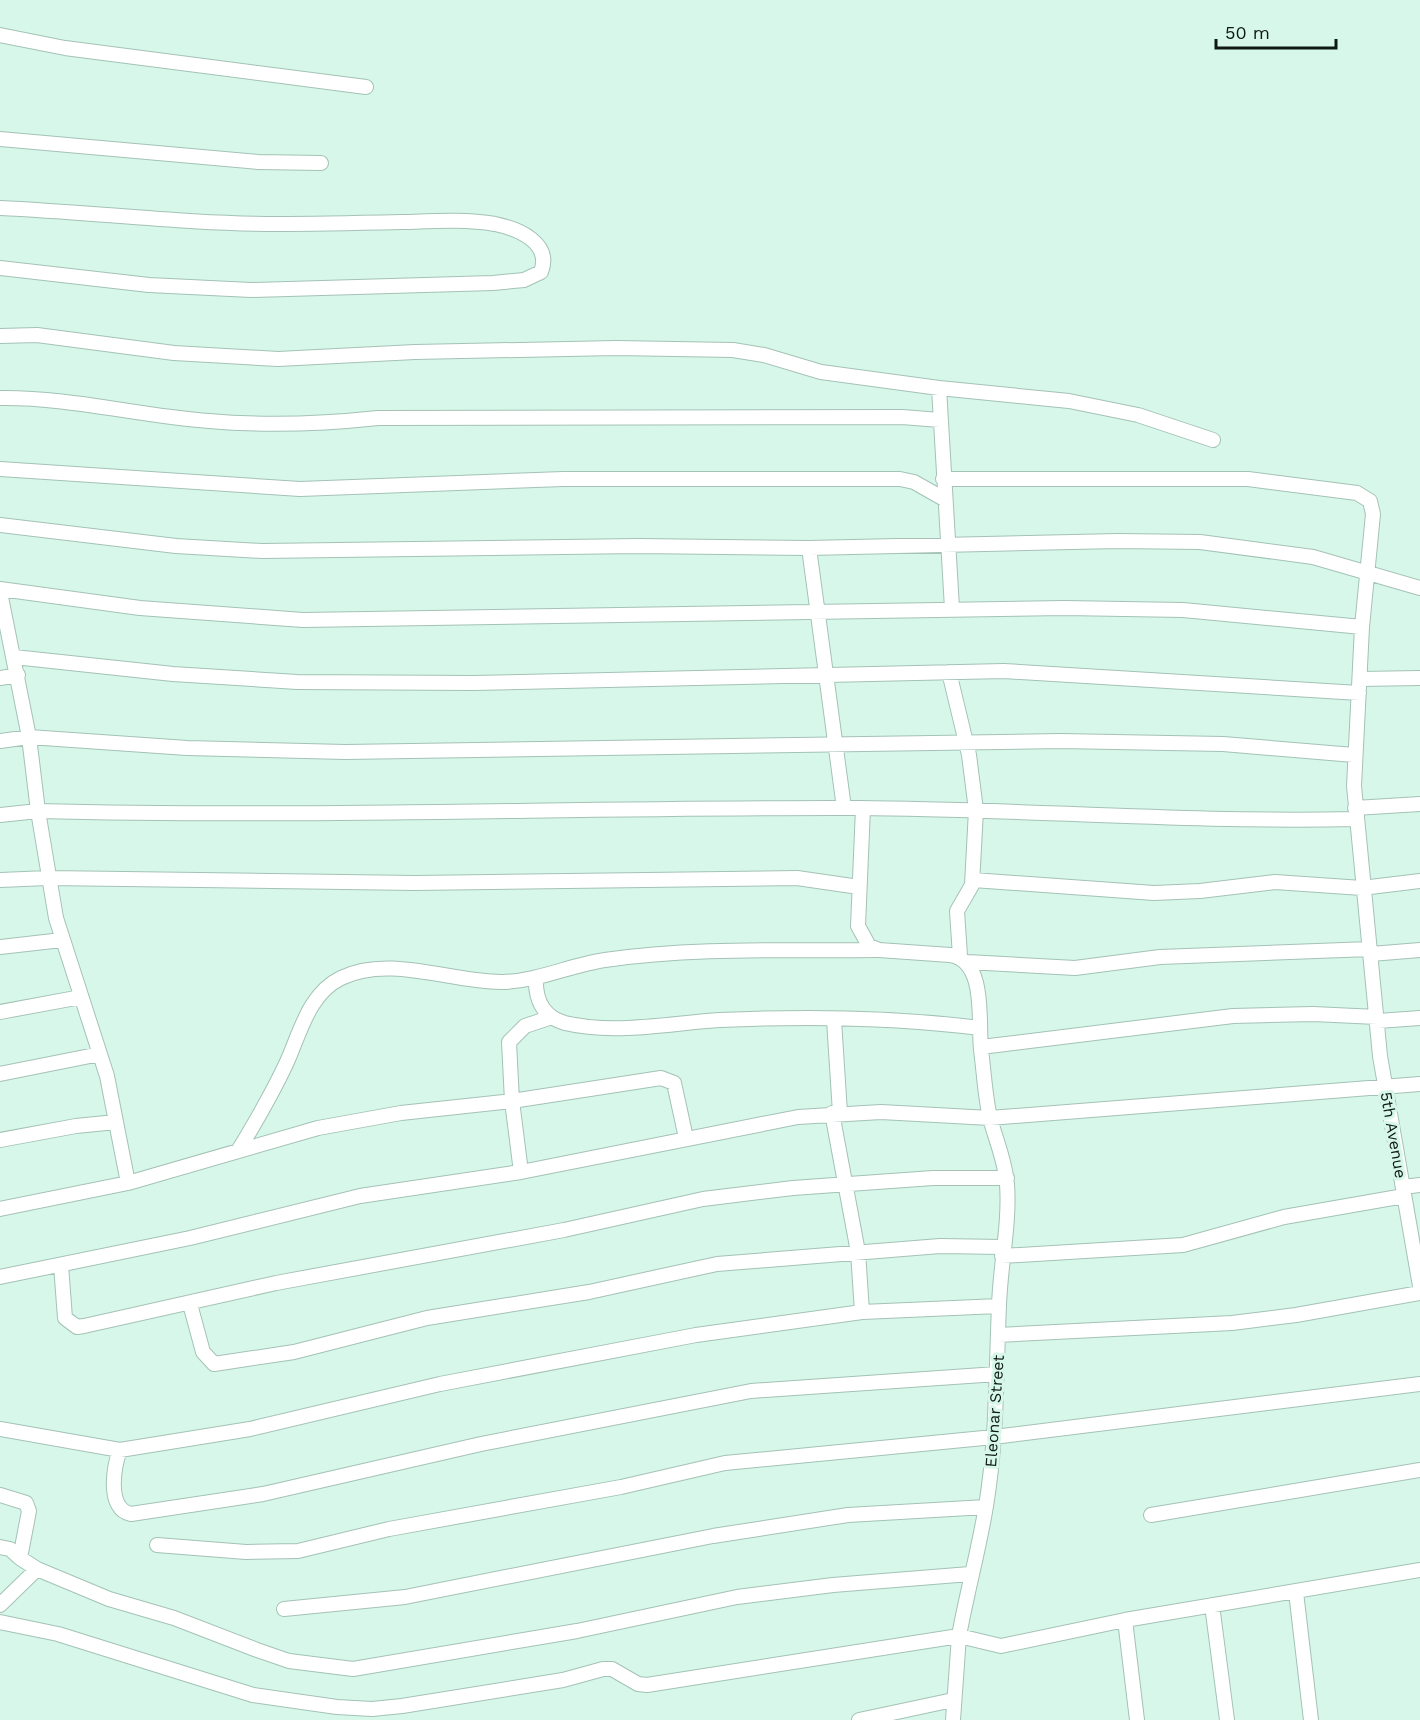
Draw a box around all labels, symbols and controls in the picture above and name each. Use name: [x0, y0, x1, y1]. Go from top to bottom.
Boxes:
scale bar: [1216, 12, 1336, 50]
text: 50 m: [1225, 22, 1270, 43]
street label: 5th Avenue: [1377, 1090, 1410, 1180]
street label: Eleonar Street: [981, 1354, 1008, 1468]

